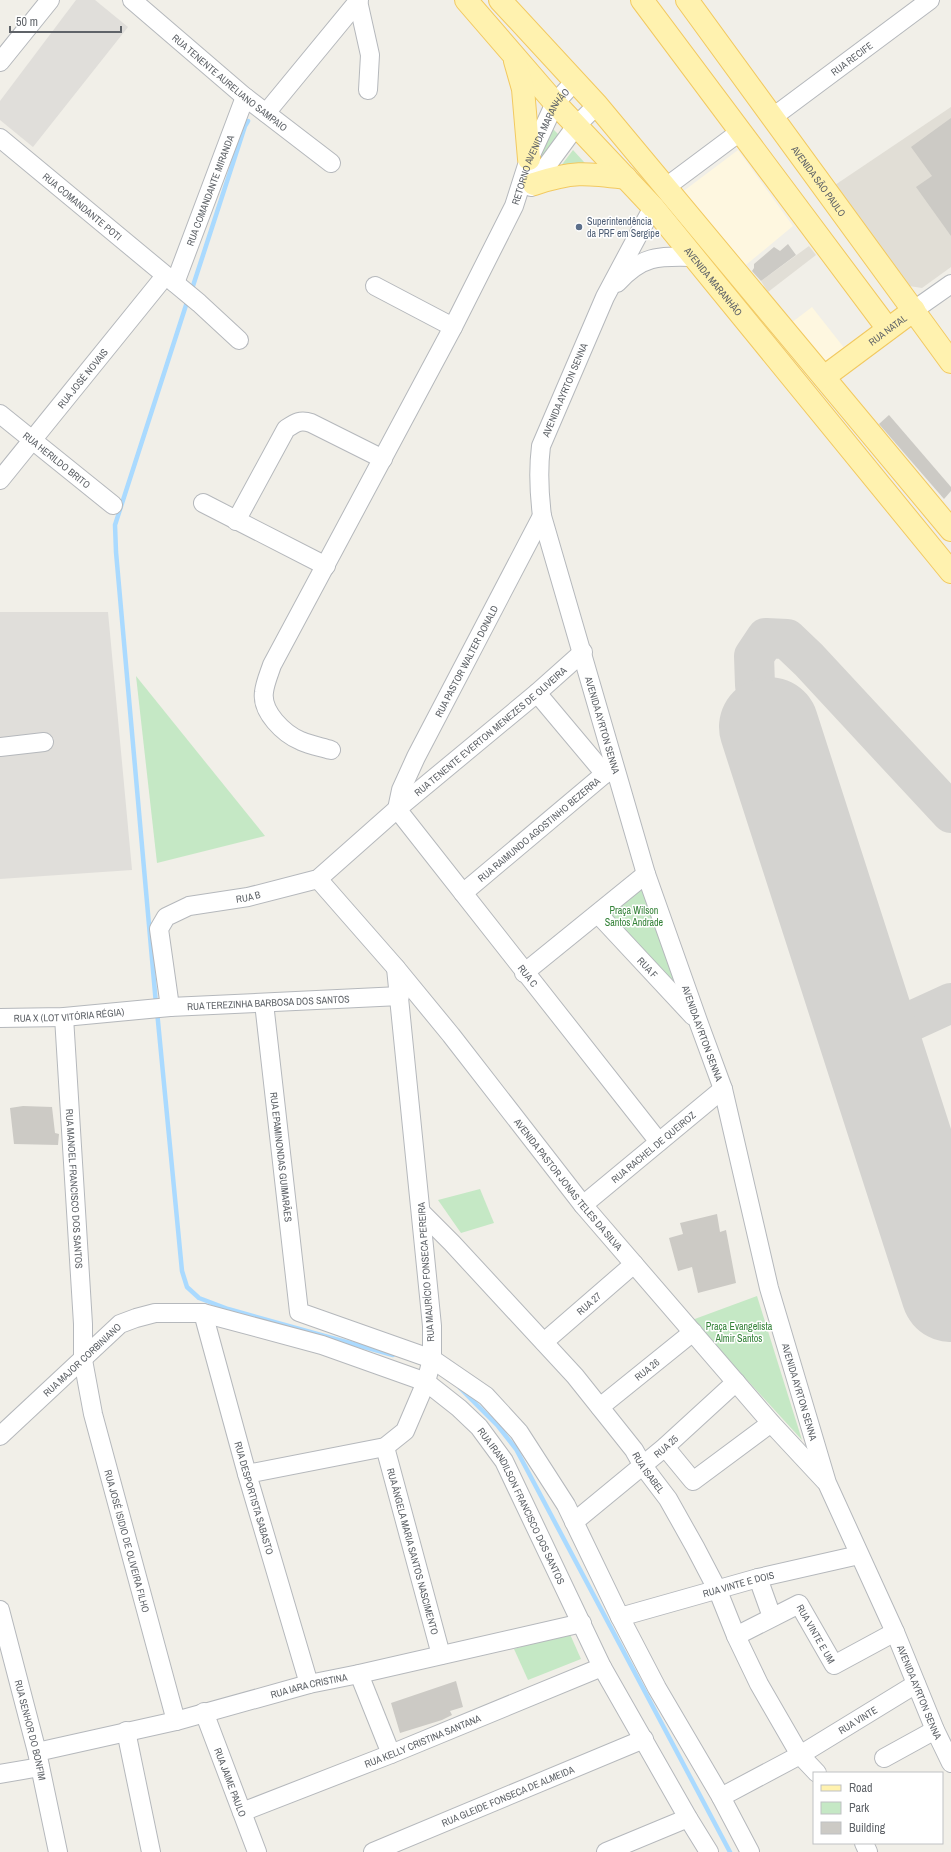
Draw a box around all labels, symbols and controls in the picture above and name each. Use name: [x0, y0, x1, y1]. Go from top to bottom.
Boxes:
scale bar: [10, 8, 121, 34]
text: 50 m: [16, 14, 38, 30]
street label: RUA TENENTE AURELIANO SAMPAIO: [170, 31, 290, 134]
street label: RUA RECIFE: [828, 39, 875, 78]
street label: RETORNO AVENIDA MARANHÃO: [508, 85, 572, 206]
street label: RUA COMANDANTE MIRANDA: [183, 132, 237, 248]
street label: AVENIDA SÃO PAULO: [788, 142, 849, 219]
street label: RUA COMANDANTE POTI: [40, 170, 125, 243]
place label: Superintendência da PRF em Sergipe: [587, 215, 660, 240]
marker: Superintendência da PRF em Sergipe: [574, 222, 584, 232]
street label: AVENIDA MARANHÃO: [681, 244, 746, 318]
street label: RUA NATAL: [866, 311, 909, 348]
street label: AVENIDA AYRTON SENNA: [539, 341, 591, 440]
street label: RUA JOSÉ NOVAIS: [54, 345, 111, 411]
street label: RUA HERILDO BRITO: [21, 429, 93, 491]
street label: RUA PASTOR WALTER DONALD: [432, 603, 501, 719]
street label: RUA TENENTE EVERTON MENEZES DE OLIVEIRA: [411, 663, 569, 799]
street label: AVENIDA AYRTON SENNA: [582, 674, 623, 776]
street label: RUA RAIMUNDO AGOSTINHO BEZERRA: [475, 774, 603, 884]
street label: RUA B: [235, 887, 262, 905]
park label: Praça Wilson Santos Andrade: [605, 904, 664, 929]
street label: RUA F: [635, 954, 661, 981]
street label: RUA C: [515, 962, 541, 990]
street label: AVENIDA AYRTON SENNA: [679, 983, 726, 1083]
street label: RUA TEREZINHA BARBOSA DOS SANTOS: [187, 992, 350, 1013]
street label: RUA X (LOT VITÓRIA RÉGIA): [14, 1005, 125, 1024]
street label: RUA EPAMINONDAS GUIMARÃES: [268, 1091, 295, 1223]
street label: RUA MANOEL FRANCISCO DOS SANTOS: [63, 1108, 86, 1270]
street label: RUA RACHEL DE QUEIROZ: [608, 1108, 698, 1186]
street label: AVENIDA PASTOR JONAS TELES DA SILVA: [511, 1115, 626, 1253]
street label: RUA MAURÍCIO FONSECA PEREIRA: [415, 1201, 437, 1342]
street label: RUA 27: [574, 1289, 604, 1318]
street label: RUA MAJOR CORBINIANO: [40, 1320, 124, 1399]
park label: Praça Evangelista Almir Santos: [706, 1320, 773, 1345]
street label: AVENIDA AYRTON SENNA: [779, 1341, 821, 1442]
street label: RUA 26: [632, 1355, 662, 1383]
street label: RUA IRANDILSON FRANCISCO DOS SANTOS: [475, 1425, 568, 1587]
street label: RUA 25: [651, 1432, 681, 1460]
street label: RUA DESPORTISTA SABASTO: [232, 1440, 277, 1556]
street label: RUA ISABEL: [630, 1449, 668, 1496]
street label: RUA ÂNGELA MARIA SANTOS NASCIMENTO: [384, 1466, 442, 1636]
street label: RUA JOSÉ ISIDIO DE OLIVEIRA FILHO: [102, 1468, 153, 1614]
street label: RUA VINTE E DOIS: [701, 1568, 776, 1600]
street label: RUA VINTE E UM: [794, 1602, 838, 1666]
street label: AVENIDA AYRTON SENNA: [894, 1642, 945, 1742]
street label: RUA IARA CRISTINA: [269, 1670, 349, 1701]
street label: RUA SENHOR DO BONFIM: [12, 1678, 49, 1782]
street label: RUA VINTE: [836, 1703, 879, 1737]
street label: RUA KELLY CRISTINA SANTANA: [362, 1711, 483, 1770]
street label: RUA JAIME PAULO: [212, 1746, 250, 1819]
street label: RUA GLEIDE FONSECA DE ALMEIDA: [440, 1762, 576, 1829]
legend: [813, 1772, 943, 1844]
text: Road: [849, 1780, 873, 1796]
text: Park: [849, 1800, 869, 1816]
text: Building: [849, 1820, 886, 1836]

